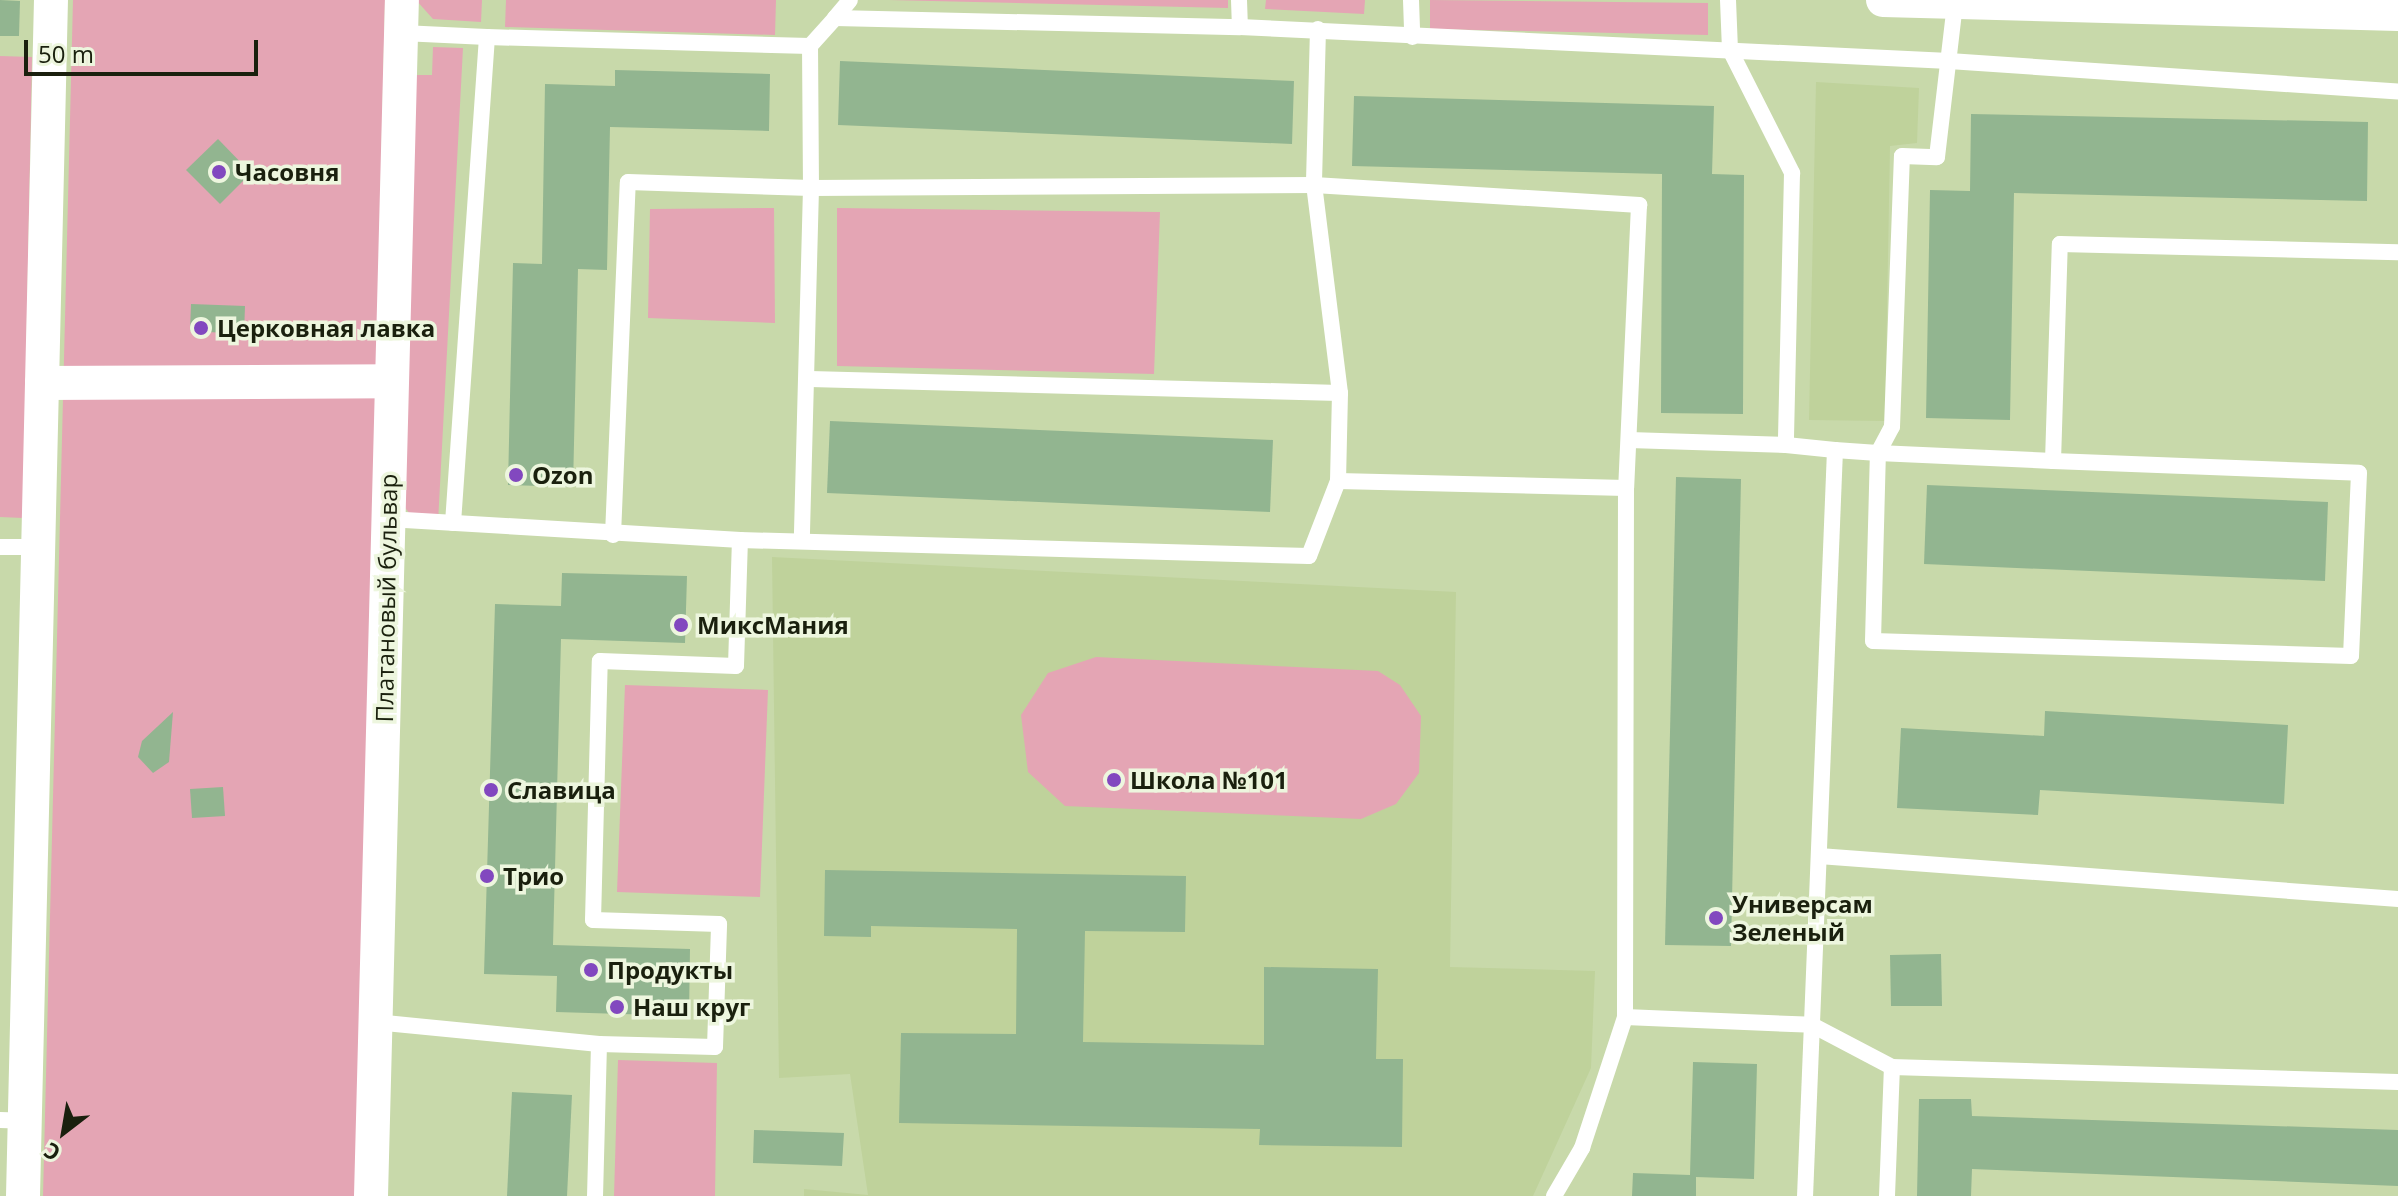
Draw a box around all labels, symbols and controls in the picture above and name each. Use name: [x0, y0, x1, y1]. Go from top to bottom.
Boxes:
scale bar: [28, 24, 262, 74]
text: 50 m: [38, 37, 94, 70]
place label: Часовня: [235, 158, 339, 186]
marker: Часовня: [210, 163, 228, 181]
place label: Церковная лавка: [217, 314, 435, 342]
marker: Церковная лавка: [192, 319, 210, 337]
place label: Ozon: [532, 461, 593, 489]
marker: Ozon: [507, 466, 525, 484]
street label: Платановый бульвар: [369, 474, 403, 722]
place label: МиксМания: [697, 611, 849, 639]
marker: МиксМания: [672, 616, 690, 634]
place label: Школа №101: [1130, 766, 1288, 794]
marker: Школа №101: [1105, 771, 1123, 789]
place label: Славица: [507, 776, 616, 804]
marker: Славица: [482, 781, 500, 799]
place label: Трио: [503, 862, 564, 890]
marker: Трио: [478, 867, 496, 885]
place label: Универсам Зеленый: [1732, 890, 1873, 946]
marker: Универсам Зеленый: [1707, 909, 1725, 927]
place label: Продукты: [607, 956, 733, 984]
marker: Продукты: [582, 961, 600, 979]
place label: Наш круг: [633, 993, 751, 1021]
marker: Наш круг: [608, 998, 626, 1016]
north arrow: [24, 1092, 104, 1172]
text: С: [38, 1136, 65, 1169]

